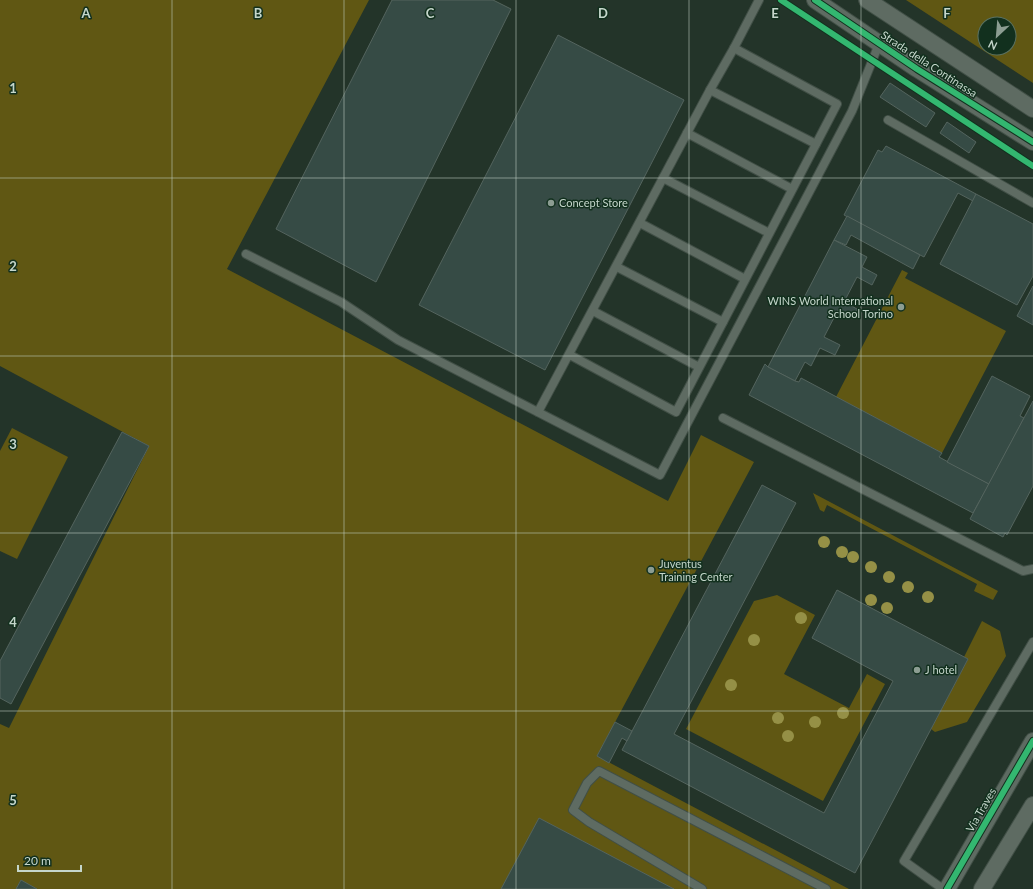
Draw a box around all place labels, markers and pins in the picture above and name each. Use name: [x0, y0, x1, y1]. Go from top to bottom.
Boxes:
place label: Concept Store: [559, 196, 628, 209]
marker: Concept Store: [546, 198, 556, 208]
place label: WINS World International School Torino: [767, 294, 893, 320]
marker: WINS World International School Torino: [896, 302, 906, 312]
place label: Juventus Training Center: [659, 557, 733, 583]
marker: Juventus Training Center: [646, 565, 656, 575]
place label: J hotel: [925, 663, 957, 676]
marker: J hotel: [912, 665, 922, 675]

